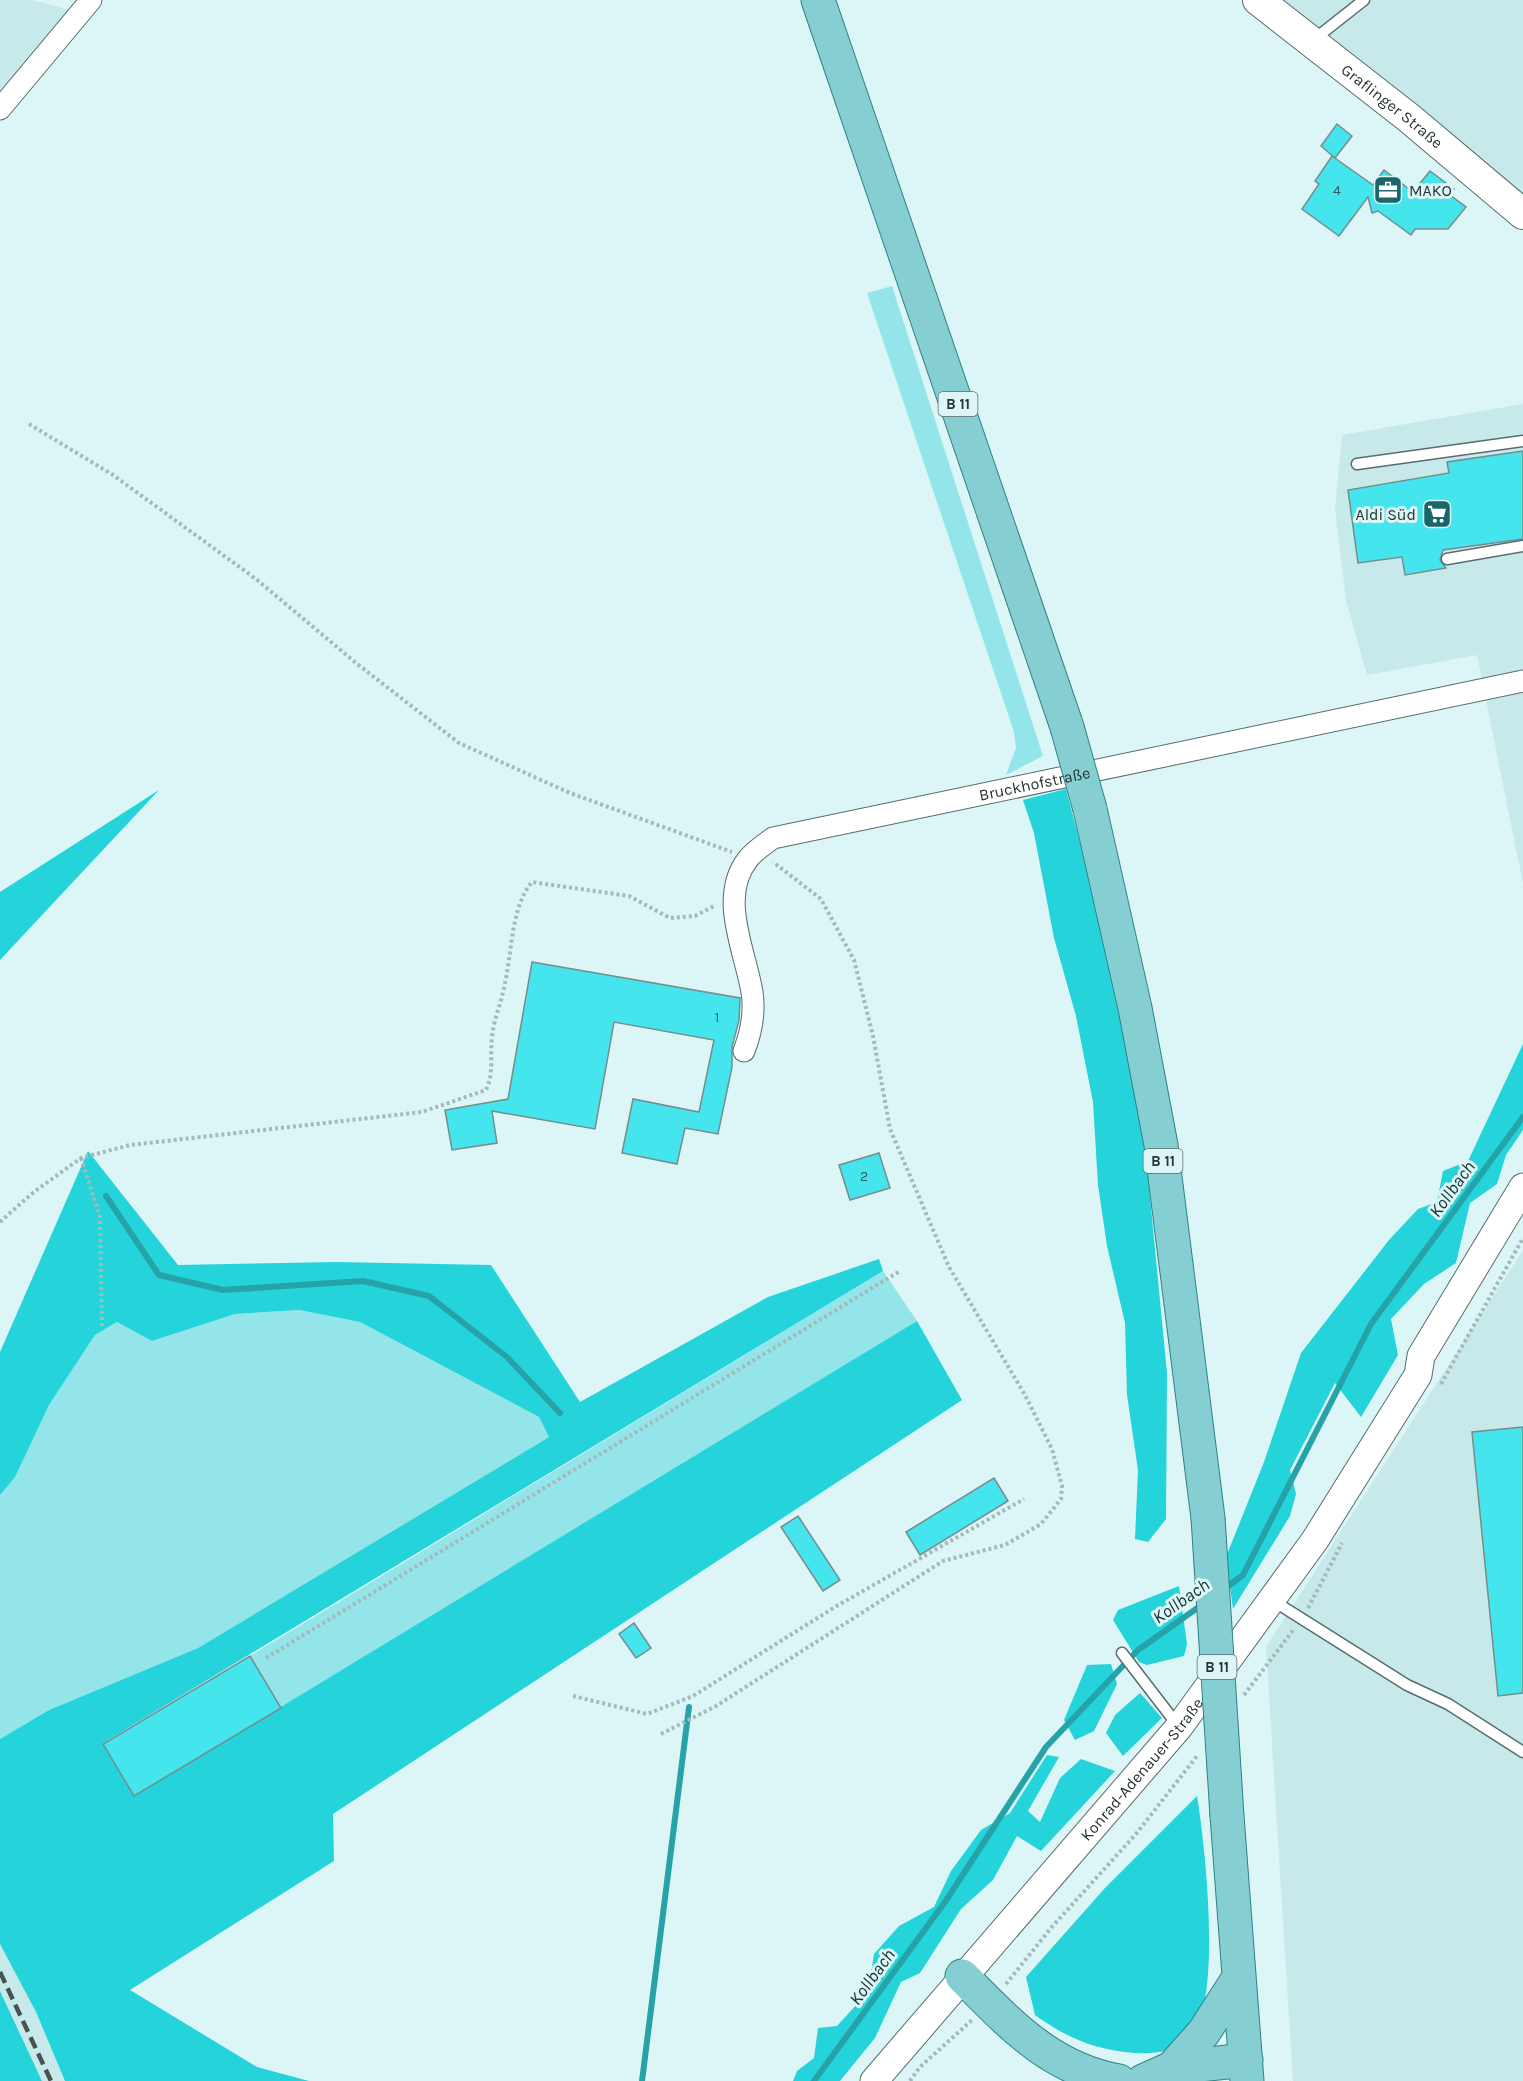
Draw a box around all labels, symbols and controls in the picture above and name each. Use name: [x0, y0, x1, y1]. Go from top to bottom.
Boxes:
street label: Graflinger Straße: [1338, 59, 1447, 152]
office icon: MAKO: [1372, 174, 1404, 206]
place label: MAKO: [1409, 181, 1452, 200]
house number: 4: [1333, 182, 1341, 199]
road number: B 11: [938, 392, 978, 416]
supermarket icon: Aldi Süd: [1421, 498, 1453, 530]
place label: Aldi Süd: [1355, 505, 1416, 524]
street label: Bruckhofstraße: [977, 762, 1092, 804]
house number: 1: [715, 1009, 719, 1026]
road number: B 11: [1144, 1149, 1182, 1173]
water label: Kollbach: [1424, 1156, 1480, 1222]
house number: 2: [860, 1168, 868, 1185]
water label: Kollbach: [1148, 1574, 1214, 1628]
road number: B 11: [1198, 1655, 1236, 1679]
street label: Konrad-Adenauer-Straße: [1076, 1694, 1207, 1844]
water label: Kollbach: [844, 1944, 900, 2010]

